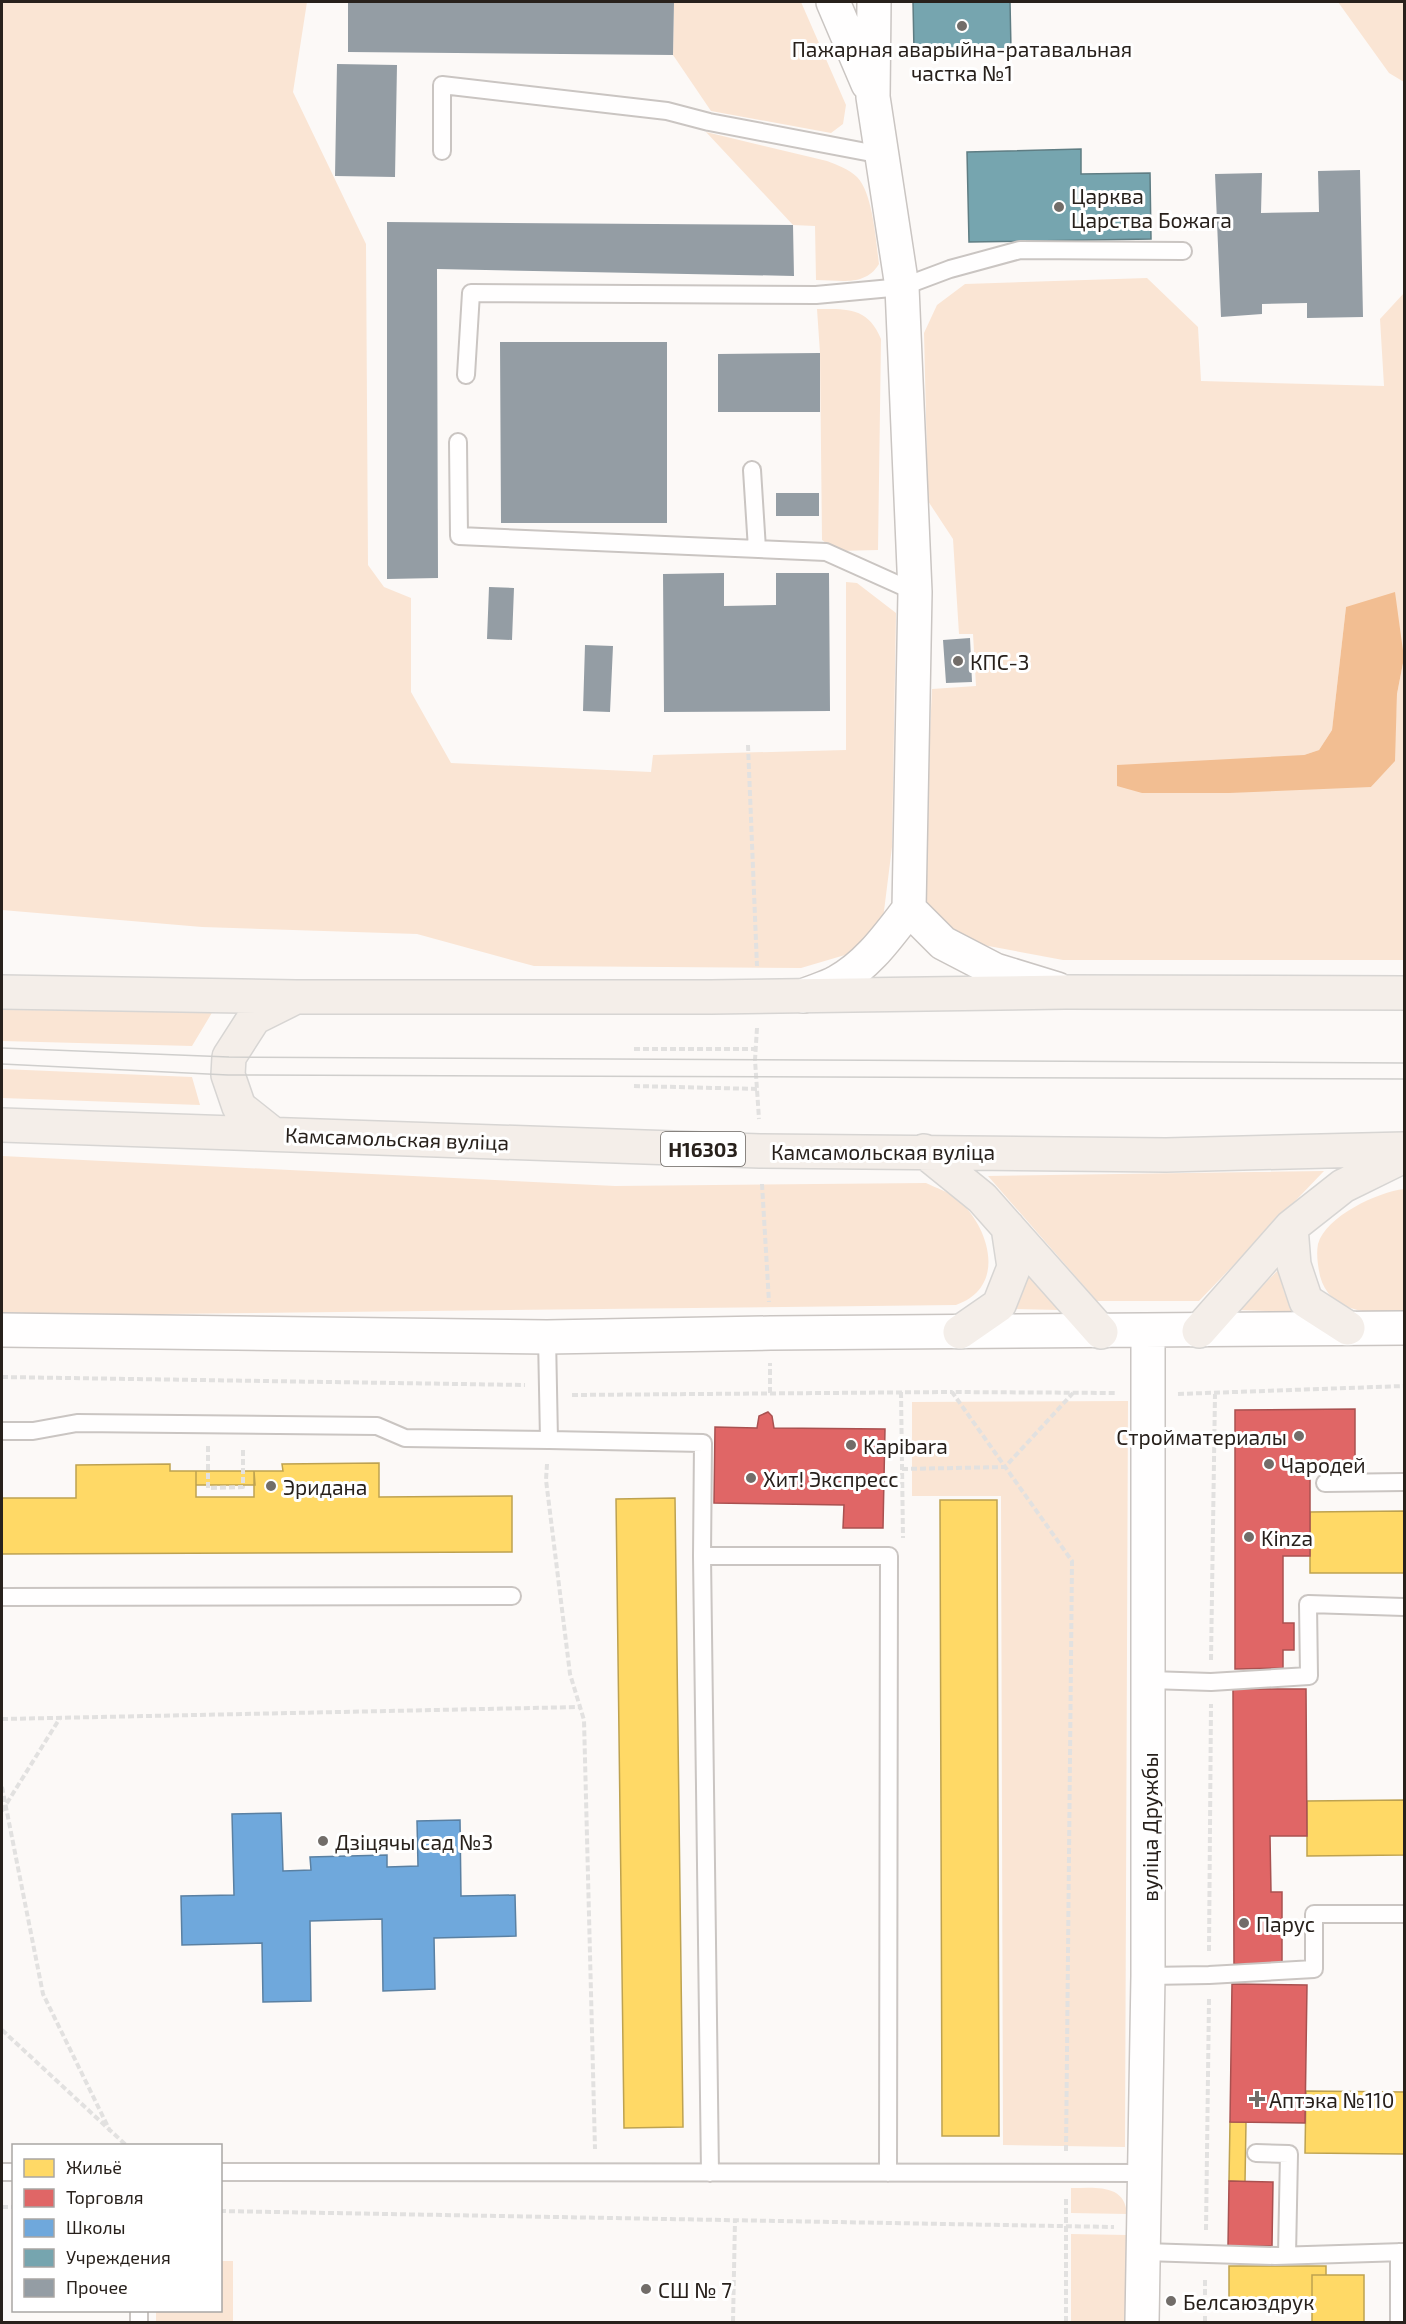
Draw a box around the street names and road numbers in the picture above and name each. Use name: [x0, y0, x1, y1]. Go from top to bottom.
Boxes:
street label: Камсамольская вуліца: [284, 1122, 509, 1155]
road number: Н16303: [661, 1132, 745, 1166]
street label: Камсамольская вуліца: [771, 1139, 995, 1165]
street label: вуліца Дружбы: [1137, 1752, 1163, 1902]

